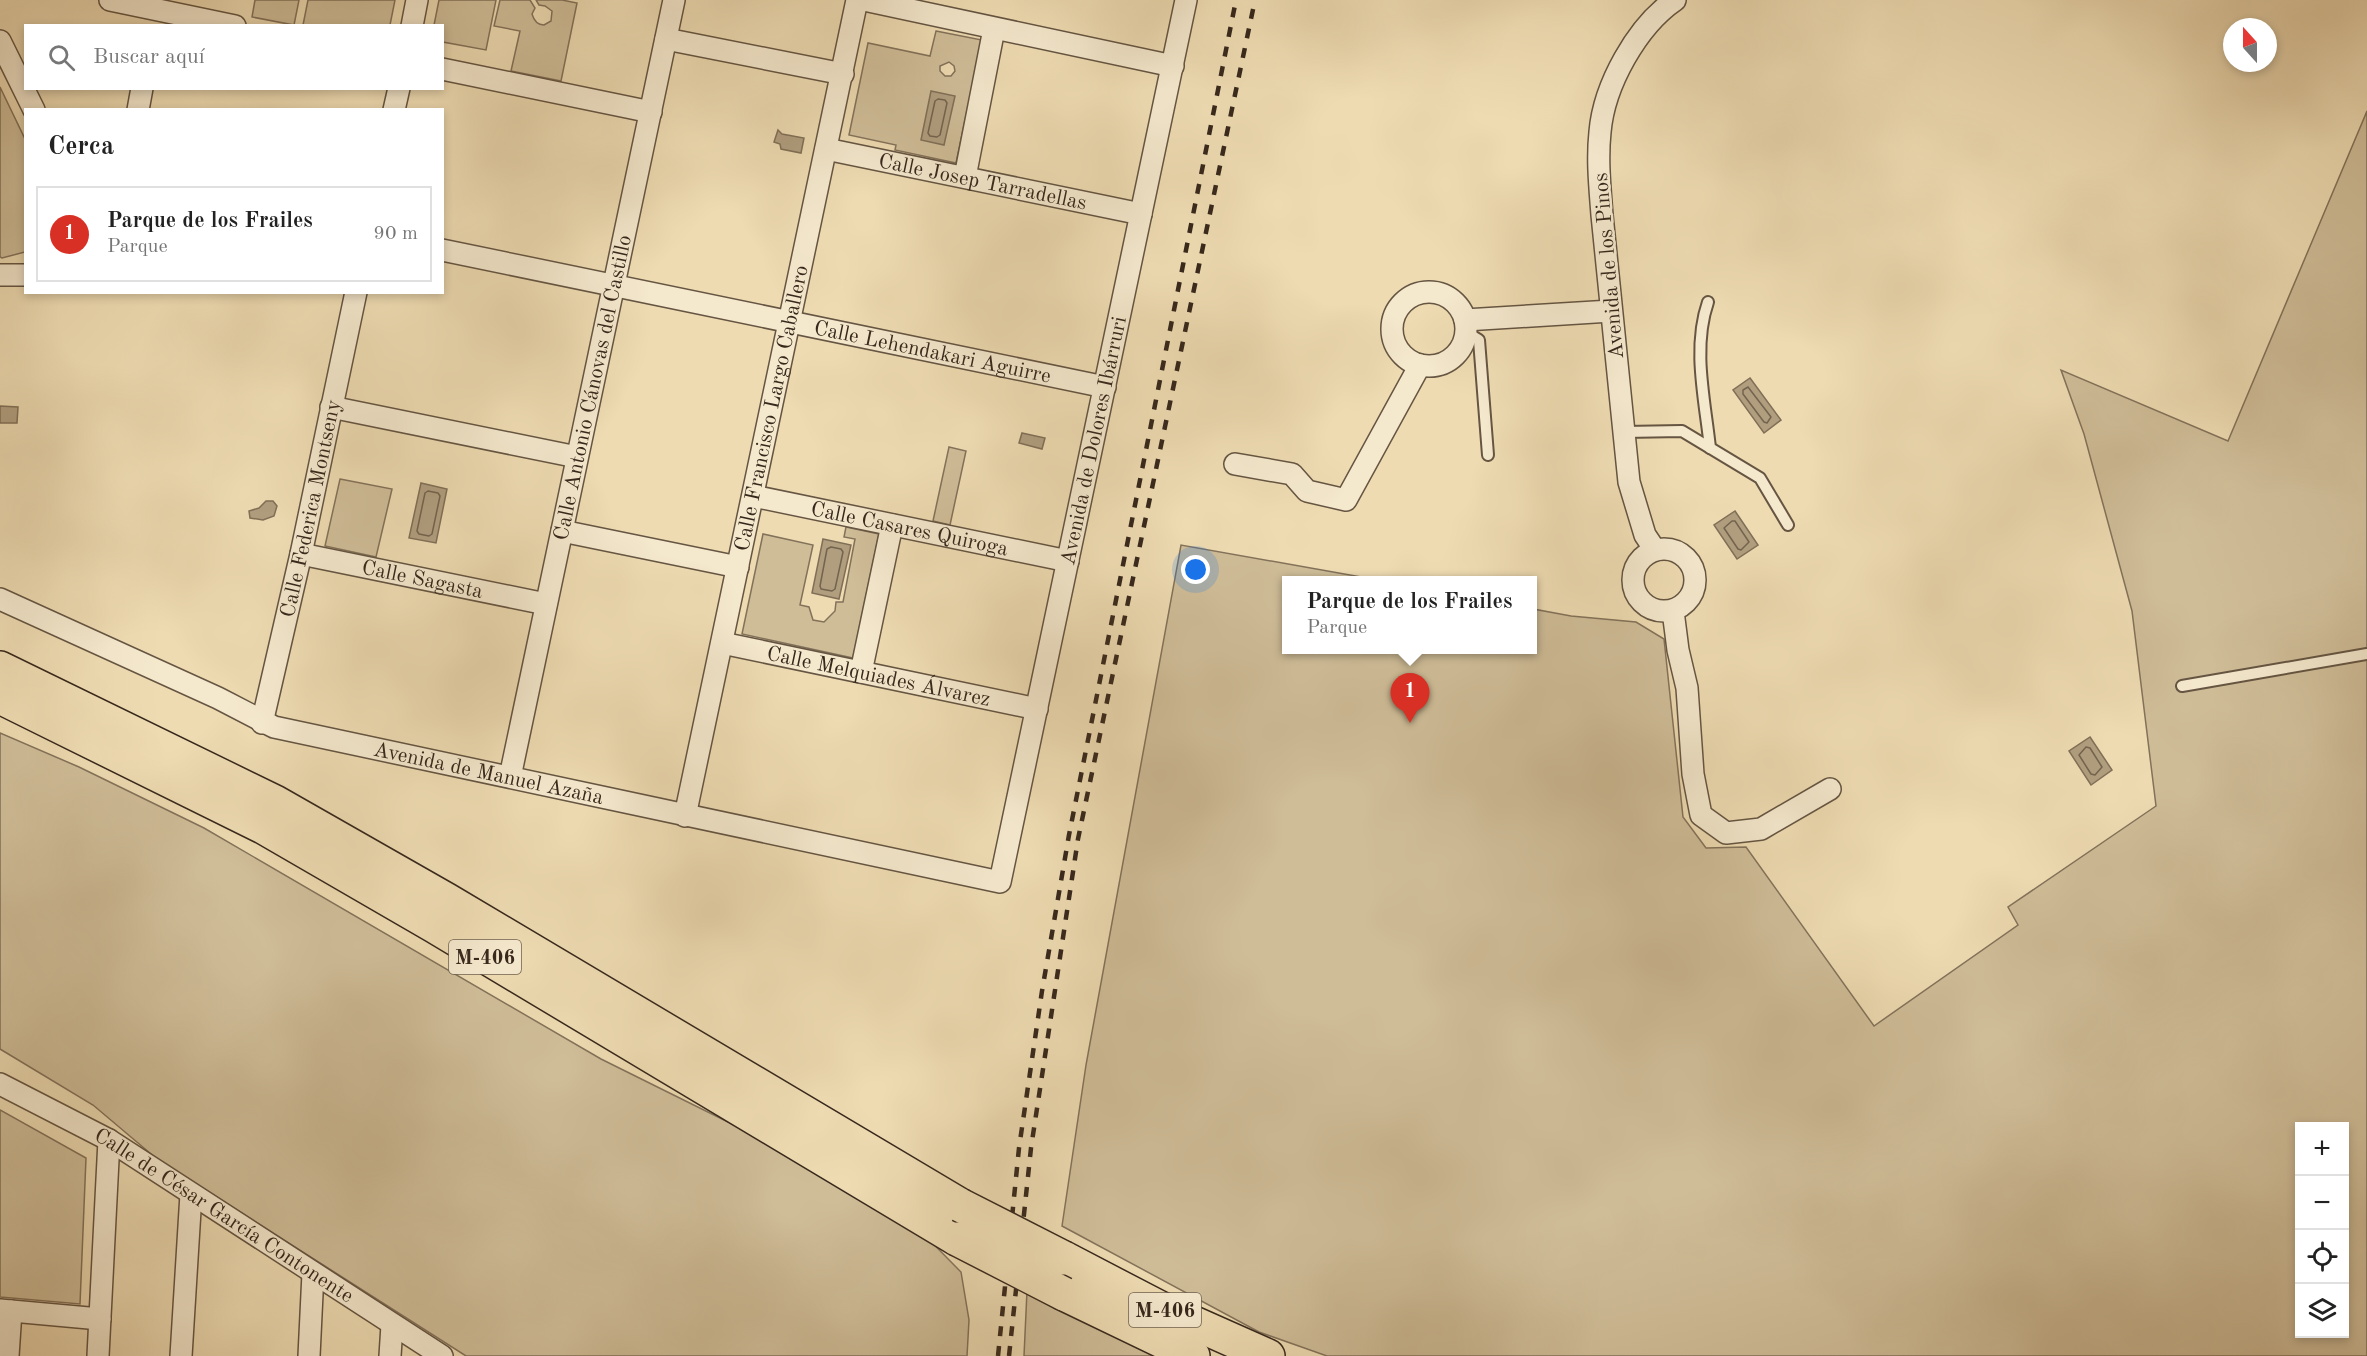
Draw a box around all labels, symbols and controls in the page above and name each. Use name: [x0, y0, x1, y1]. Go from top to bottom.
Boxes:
north arrow: [2223, 18, 2277, 72]
search box: [24, 24, 444, 90]
icon: search: [45, 41, 78, 74]
text: Buscar aquí: [93, 46, 205, 68]
text: Cerca: [48, 134, 114, 160]
street label: Calle Josep Tarradellas: [876, 151, 1088, 215]
street label: Avenida de los Pinos: [1591, 172, 1628, 360]
text: Parque de los Frailes: [107, 210, 313, 232]
text: 1: [64, 224, 75, 244]
text: 90 m: [373, 224, 418, 244]
street label: Calle Antonio Cánovas del Castillo: [551, 233, 636, 543]
text: Parque: [107, 237, 168, 257]
street label: Calle Francisco Largo Caballero: [732, 263, 813, 553]
street label: Avenida de Dolores Ibárruri: [1058, 315, 1131, 567]
street label: Calle Lehendakari Aguirre: [812, 318, 1053, 388]
street label: Calle Federica Montseny: [278, 398, 345, 620]
street label: Calle Casares Quiroga: [809, 499, 1010, 560]
your location: [1181, 555, 1210, 584]
street label: Calle Sagasta: [360, 558, 485, 603]
popup: [1282, 576, 1537, 654]
text: Parque de los Frailes: [1307, 591, 1512, 613]
text: Parque: [1307, 618, 1367, 638]
street label: Calle Melquiades Álvarez: [765, 644, 992, 711]
pin: 1: [1390, 674, 1430, 723]
street label: Avenida de Manuel Azaña: [372, 740, 605, 809]
road number: M-406: [449, 940, 521, 974]
map controls: [2295, 1122, 2349, 1338]
button: +: [2295, 1122, 2349, 1176]
street label: Calle de César García Contonente: [91, 1125, 357, 1308]
button: −: [2295, 1176, 2349, 1230]
button: locate: [2295, 1230, 2349, 1284]
button: layers: [2295, 1284, 2349, 1338]
road number: M-406: [1129, 1293, 1201, 1327]

